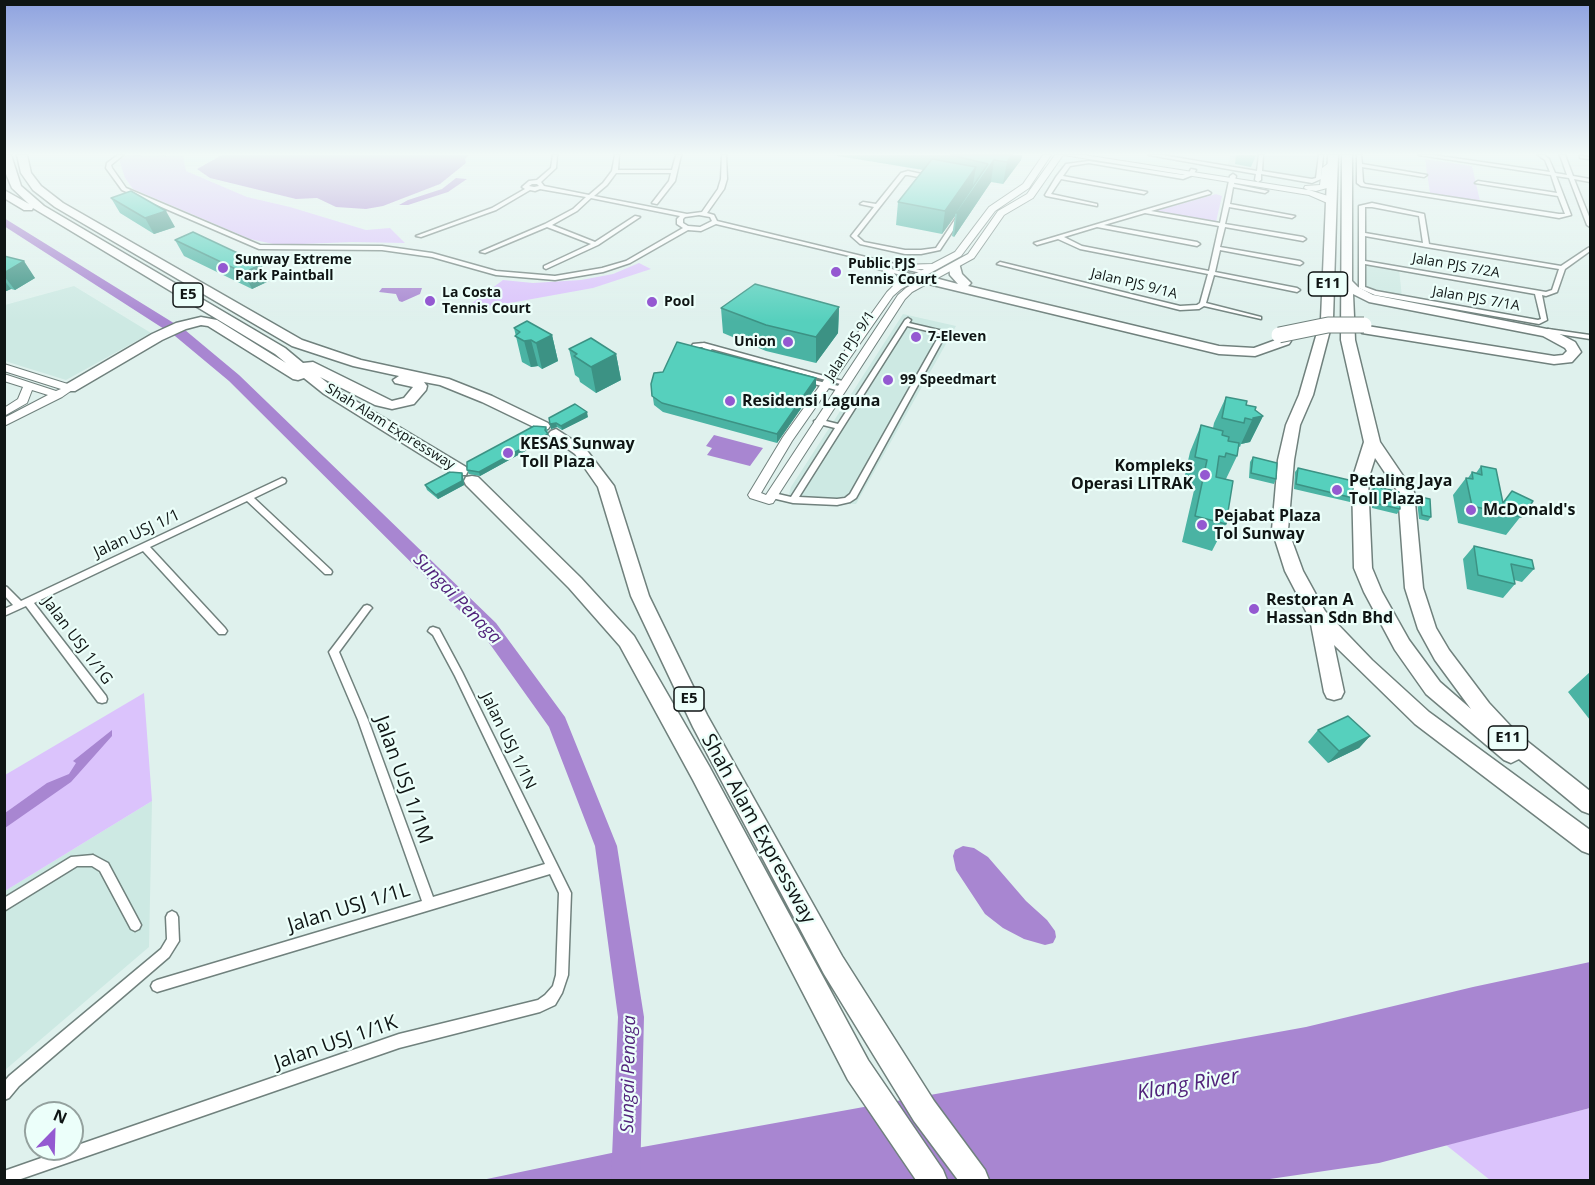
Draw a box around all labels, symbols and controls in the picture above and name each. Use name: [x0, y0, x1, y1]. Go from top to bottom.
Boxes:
street label: Jalan PJS 7/2A: [1411, 250, 1501, 282]
place label: Sunway Extreme Park Paintball: [235, 252, 352, 284]
place label: Public PJS Tennis Court: [848, 256, 937, 288]
marker: Sunway Extreme Park Paintball: [216, 261, 230, 275]
marker: Public PJS Tennis Court: [829, 265, 843, 279]
street label: Jalan PJS 9/1A: [1089, 265, 1179, 303]
road number: E11: [1308, 272, 1348, 296]
road number: E5: [173, 283, 203, 307]
street label: Jalan PJS 7/1A: [1431, 283, 1521, 315]
place label: La Costa Tennis Court: [442, 285, 531, 318]
marker: La Costa Tennis Court: [423, 294, 437, 308]
place label: Pool: [664, 294, 694, 310]
marker: Pool: [645, 295, 659, 309]
street label: Jalan PJS 9/1: [821, 308, 879, 384]
place label: 7-Eleven: [928, 329, 986, 345]
marker: 7-Eleven: [909, 330, 923, 344]
place label: Union: [734, 334, 776, 350]
marker: Union: [781, 335, 795, 349]
place label: 99 Speedmart: [900, 372, 996, 388]
marker: 99 Speedmart: [881, 373, 895, 387]
street label: Shah Alam Expressway: [322, 380, 458, 474]
place label: Residensi Laguna: [742, 391, 880, 411]
marker: Residensi Laguna: [723, 394, 737, 408]
place label: KESAS Sunway Toll Plaza: [520, 434, 635, 472]
marker: KESAS Sunway Toll Plaza: [501, 446, 515, 460]
place label: Kompleks Operasi LITRAK: [1071, 456, 1193, 494]
marker: Kompleks Operasi LITRAK: [1198, 468, 1212, 482]
place label: Petaling Jaya Toll Plaza: [1349, 471, 1452, 509]
marker: Petaling Jaya Toll Plaza: [1330, 483, 1344, 497]
place label: McDonald's: [1483, 500, 1575, 520]
marker: McDonald's: [1464, 503, 1478, 517]
street label: Jalan USJ 1/1: [91, 506, 183, 562]
place label: Pejabat Plaza Tol Sunway: [1214, 506, 1321, 544]
marker: Pejabat Plaza Tol Sunway: [1195, 518, 1209, 532]
water label: Sungai Penaga: [408, 549, 506, 649]
place label: Restoran A Hassan Sdn Bhd: [1266, 590, 1393, 628]
street label: Jalan USJ 1/1G: [38, 593, 116, 689]
marker: Restoran A Hassan Sdn Bhd: [1247, 602, 1261, 616]
road number: E5: [674, 687, 704, 711]
street label: Jalan USJ 1/1N: [476, 690, 540, 792]
street label: Jalan USJ 1/1M: [369, 713, 437, 847]
road number: E11: [1488, 726, 1528, 750]
street label: Shah Alam Expressway: [696, 730, 820, 928]
street label: Jalan USJ 1/1L: [285, 878, 413, 938]
street label: Jalan USJ 1/1K: [271, 1011, 401, 1075]
water label: Sungai Penaga: [617, 1015, 641, 1133]
water label: Klang River: [1135, 1064, 1241, 1106]
north arrow: [24, 1101, 84, 1161]
text: N: [50, 1104, 71, 1129]

